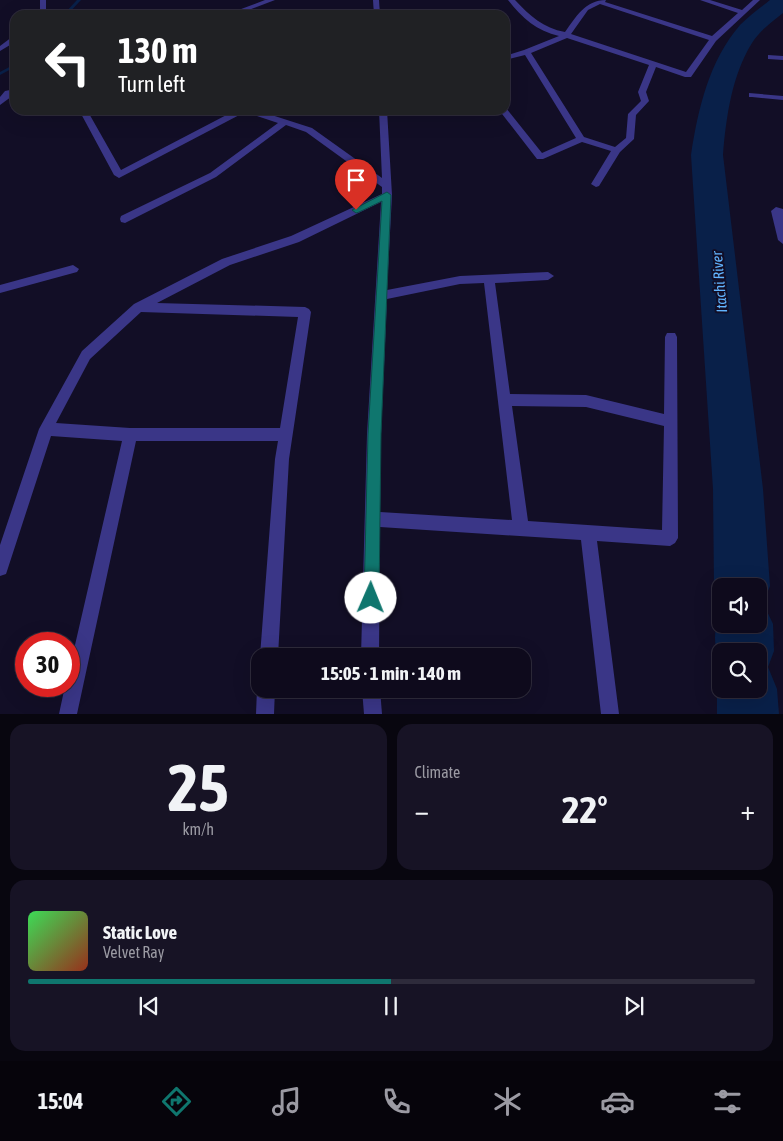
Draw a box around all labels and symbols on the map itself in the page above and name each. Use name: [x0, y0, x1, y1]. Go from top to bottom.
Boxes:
pin: [335, 159, 377, 210]
water label: Itachi River: [708, 250, 730, 313]
position arrow: [344, 571, 396, 623]
speed limit sign: 30: [15, 632, 80, 697]

